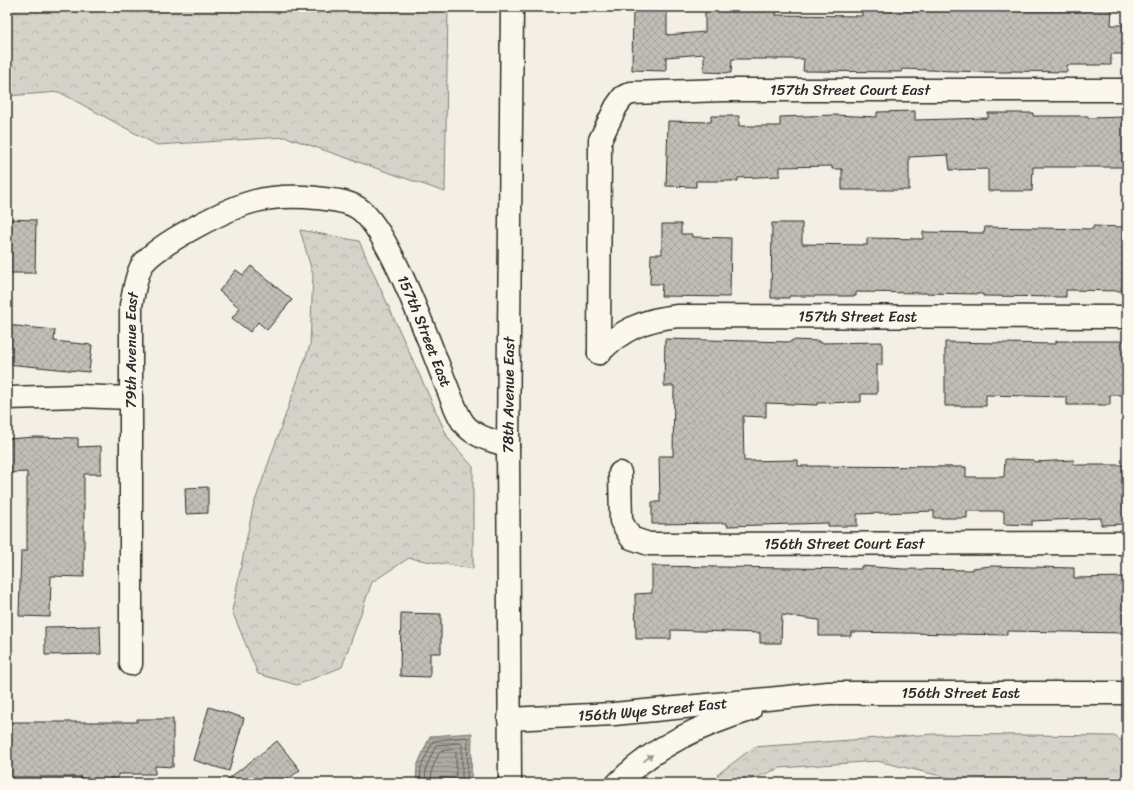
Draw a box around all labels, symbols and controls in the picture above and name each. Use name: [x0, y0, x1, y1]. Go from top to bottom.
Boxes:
street label: 157th Street Court East: [770, 77, 931, 103]
street label: 157th Street East: [390, 271, 459, 391]
street label: 79th Avenue East: [118, 289, 147, 408]
street label: 157th Street East: [798, 303, 917, 330]
street label: 78th Avenue East: [495, 336, 522, 453]
street label: 156th Street Court East: [764, 530, 925, 557]
street label: 156th Street East: [902, 680, 1021, 706]
street label: 156th Wye Street East: [577, 690, 729, 729]
one-way arrow: [643, 754, 654, 762]

